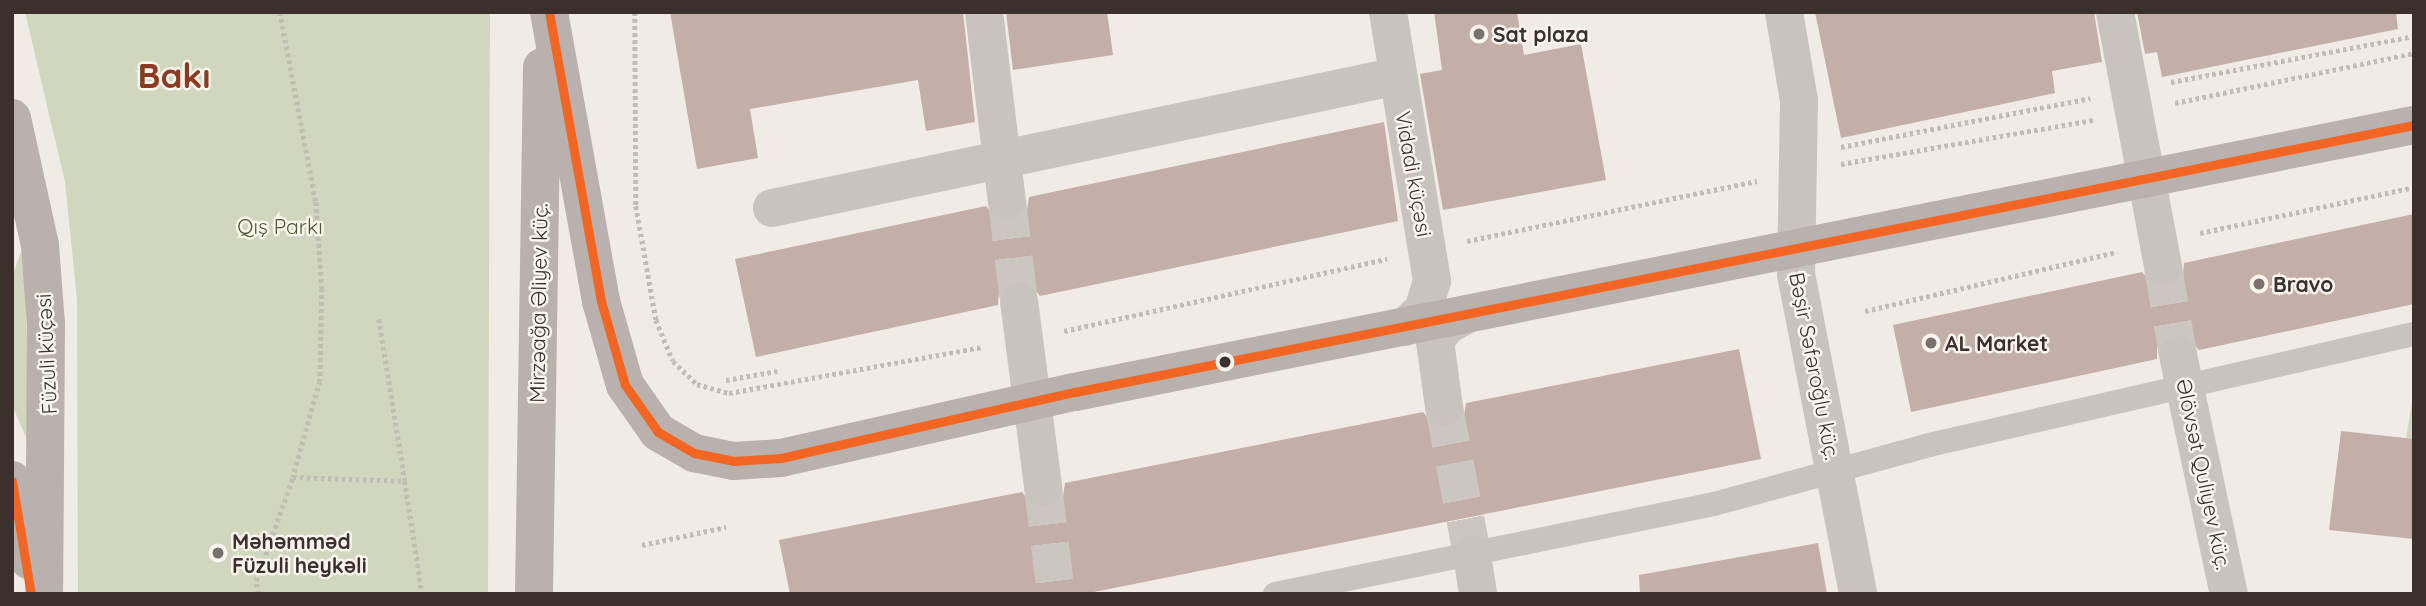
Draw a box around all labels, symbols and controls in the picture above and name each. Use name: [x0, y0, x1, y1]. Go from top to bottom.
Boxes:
place label: Sat plaza: [1493, 21, 1589, 47]
marker: Sat plaza: [1471, 26, 1487, 42]
district label: Bakı: [137, 54, 211, 96]
street label: Vidadi küçəsi: [1391, 109, 1437, 239]
street label: Mirzəağa Əliyev küç.: [524, 203, 552, 403]
park label: Qış Parkı: [237, 213, 323, 239]
street label: Bəşir Səfəroğlu küç.: [1784, 270, 1846, 462]
place label: Bravo: [2273, 271, 2333, 297]
marker: Bravo: [2251, 276, 2267, 292]
street label: Füzuli küçəsi: [30, 293, 62, 415]
place label: AL Market: [1945, 330, 2048, 356]
marker: AL Market: [1923, 335, 1939, 351]
unlabelled marker: [1218, 355, 1232, 369]
street label: Əlövsət Quliyev küç.: [2171, 376, 2237, 572]
place label: Məhəmməd Füzuli heykəli: [232, 528, 367, 578]
marker: Məhəmməd Füzuli heykəli: [210, 545, 226, 561]

